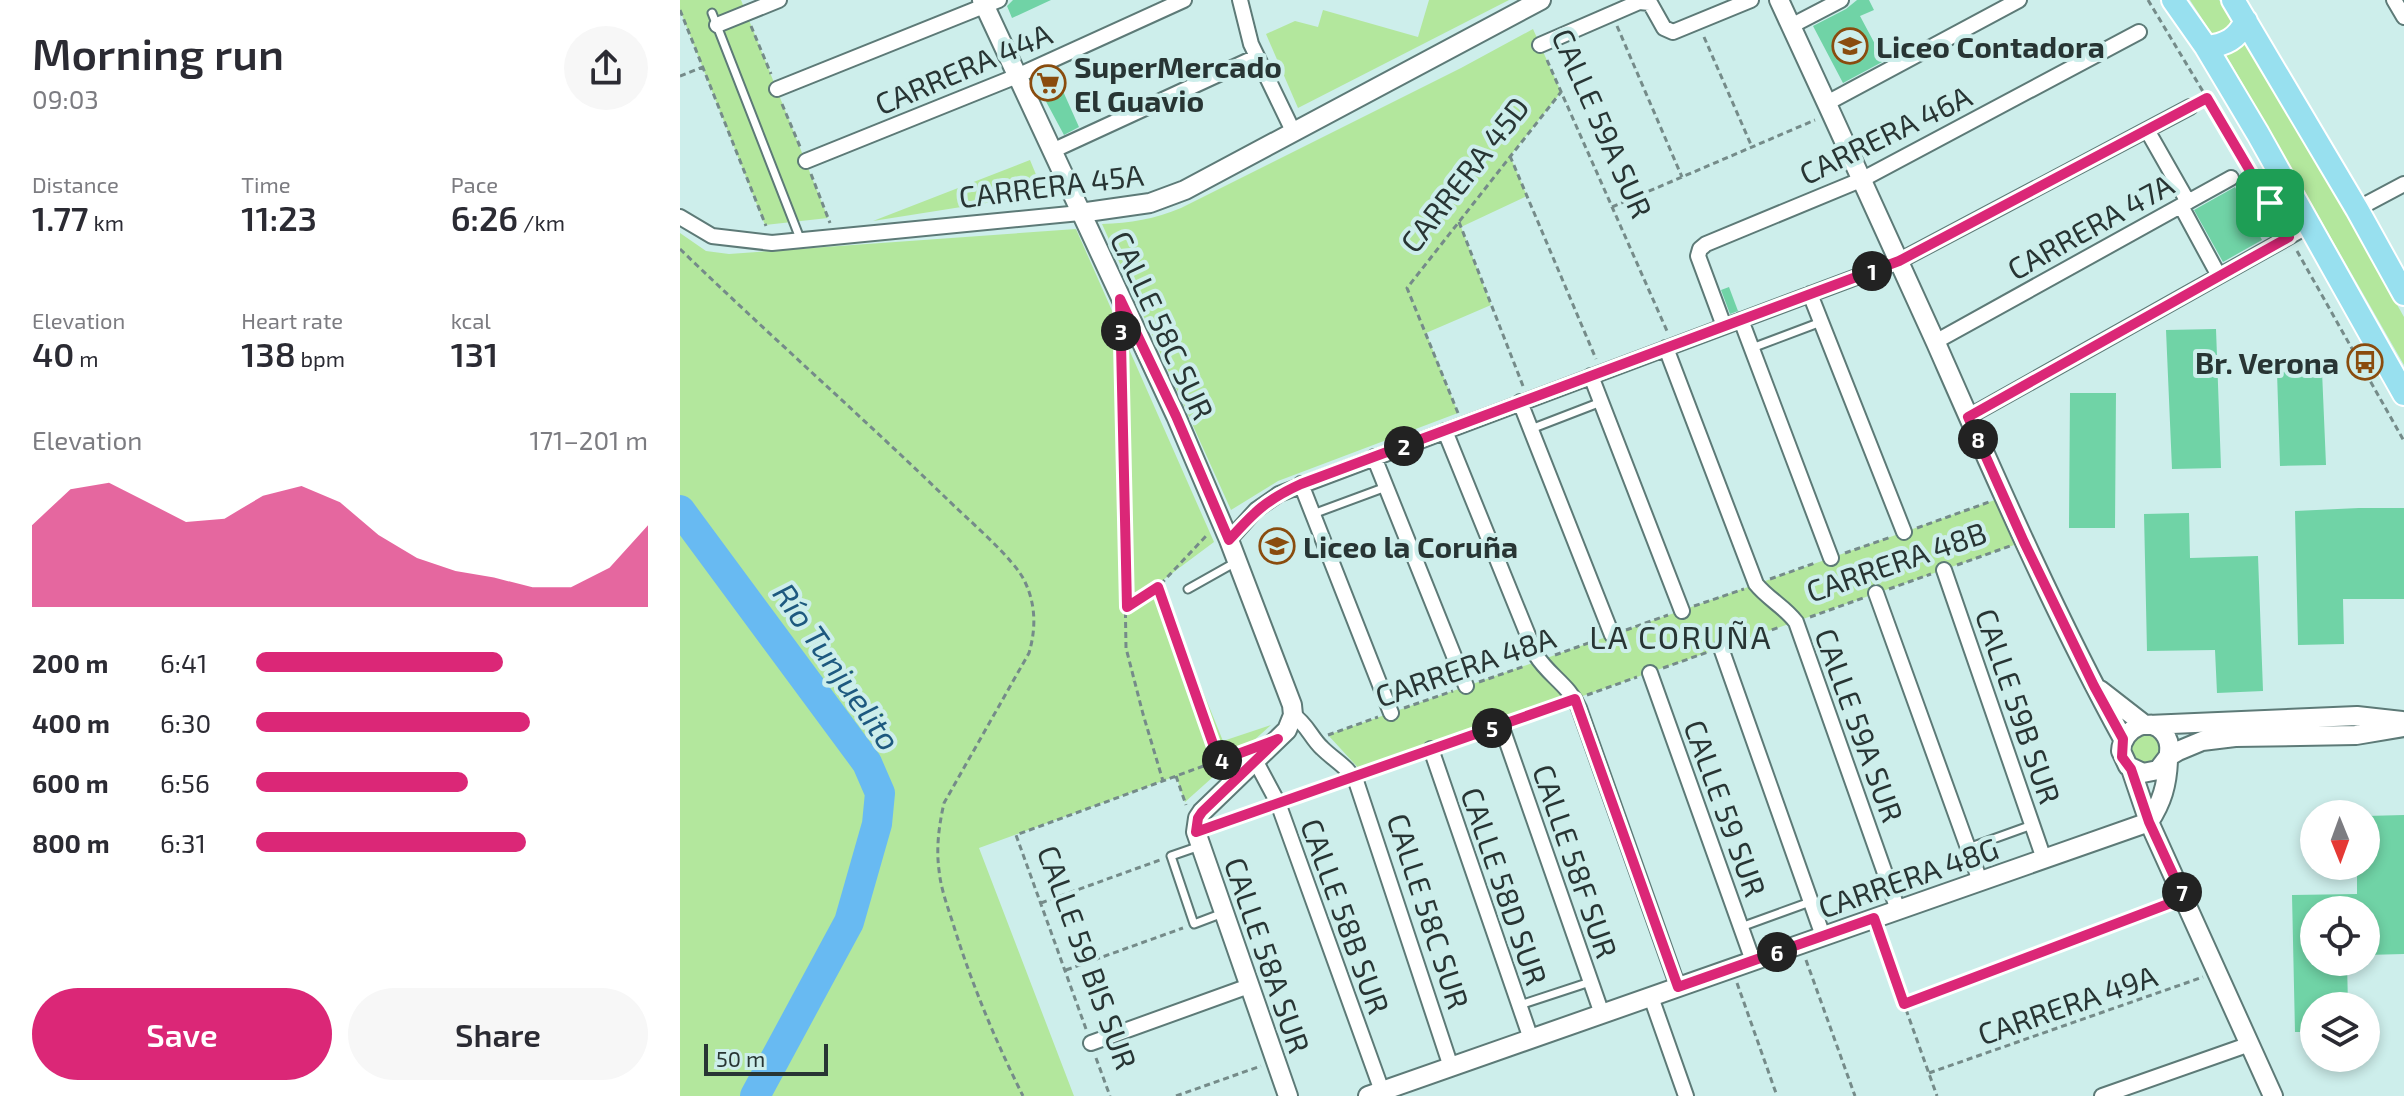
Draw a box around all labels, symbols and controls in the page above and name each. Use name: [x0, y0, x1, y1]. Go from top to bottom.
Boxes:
street label: CARRERA 44A: [869, 14, 1057, 121]
street label: CALLE 59A SUR: [1545, 23, 1661, 223]
text: Morning run: [32, 26, 284, 79]
button: share: [564, 26, 648, 110]
school or university icon: Liceo Contadora: [1831, 27, 1869, 65]
place label: Liceo Contadora: [1876, 28, 2105, 64]
place label: SuperMercado El Guavio: [1074, 48, 1282, 118]
supermarket icon: SuperMercado El Guavio: [1029, 64, 1067, 102]
street label: CARRERA 46A: [1793, 77, 1977, 191]
text: 09:03: [32, 83, 99, 114]
street label: CARRERA 45D: [1392, 89, 1536, 259]
street label: CARRERA 45A: [956, 156, 1146, 214]
street label: CARRERA 47A: [2001, 165, 2180, 286]
pin: [2236, 169, 2304, 237]
text: Distance: [32, 171, 119, 197]
text: Time: [241, 171, 291, 197]
text: Pace: [451, 171, 498, 197]
icon: arrive: [2248, 181, 2292, 225]
text: 1.77: [32, 197, 89, 238]
text: 11:23: [241, 197, 317, 238]
text: 6:26: [451, 197, 518, 238]
text: km: [89, 209, 124, 235]
text: /km: [518, 209, 565, 235]
street label: CALLE 58C SUR: [1104, 225, 1222, 425]
pin: 1: [1852, 251, 1892, 291]
text: 1: [1867, 258, 1877, 284]
text: Elevation: [32, 307, 125, 333]
text: Heart rate: [241, 307, 343, 333]
text: kcal: [451, 307, 491, 333]
pin: 3: [1101, 311, 1141, 351]
text: 3: [1115, 318, 1127, 344]
text: 40: [32, 333, 74, 374]
text: 138: [241, 333, 296, 374]
text: 131: [451, 333, 498, 374]
bus stop icon: Br. Verona: [2346, 343, 2384, 381]
place label: Br. Verona: [2195, 344, 2339, 380]
text: m: [74, 345, 99, 371]
text: bpm: [296, 345, 345, 371]
pin: 8: [1958, 419, 1998, 459]
text: Elevation: [32, 424, 142, 455]
text: 171–201 m: [529, 424, 648, 455]
pin: 2: [1384, 426, 1424, 466]
text: 8: [1971, 426, 1985, 452]
text: 2: [1398, 433, 1410, 459]
street label: CARRERA 48B: [1801, 513, 1991, 609]
school or university icon: Liceo la Coruña: [1258, 527, 1296, 565]
place label: Liceo la Coruña: [1303, 528, 1518, 564]
water label: Río Tunjuelito: [766, 575, 910, 757]
street label: CALLE 59B SUR: [1969, 604, 2069, 808]
district label: LA CORUÑA: [1589, 617, 1773, 655]
street label: CARRERA 48A: [1370, 618, 1560, 714]
street label: CALLE 59A SUR: [1808, 623, 1912, 827]
text: 200 m: [32, 647, 108, 678]
text: 6:41: [160, 647, 207, 678]
text: 400 m: [32, 707, 110, 738]
text: 6:30: [160, 707, 211, 738]
pin: 5: [1472, 708, 1512, 748]
text: 5: [1486, 715, 1498, 741]
street label: CALLE 59 SUR: [1677, 715, 1775, 901]
pin: 4: [1202, 740, 1242, 780]
text: 4: [1215, 747, 1229, 773]
street label: CALLE 58F SUR: [1526, 760, 1626, 962]
text: 600 m: [32, 767, 109, 798]
text: 6:56: [160, 767, 210, 798]
street label: CALLE 58D SUR: [1454, 783, 1556, 989]
north arrow: [2300, 800, 2380, 880]
map controls: [2300, 800, 2380, 1072]
street label: CALLE 58C SUR: [1380, 809, 1478, 1013]
street label: CALLE 58B SUR: [1294, 814, 1398, 1018]
text: 800 m: [32, 827, 110, 858]
text: 6:31: [160, 827, 206, 858]
street label: CARRERA 48G: [1813, 829, 2003, 925]
street label: CALLE 59 BIS SUR: [1031, 840, 1145, 1074]
street label: CALLE 58A SUR: [1218, 853, 1318, 1057]
pin: 7: [2162, 872, 2202, 912]
text: 7: [2176, 879, 2188, 905]
button: locate: [2300, 896, 2380, 976]
pin: 6: [1757, 932, 1797, 972]
text: 6: [1771, 939, 1783, 965]
street label: CARRERA 49A: [1973, 956, 2162, 1051]
button: Save: [32, 988, 332, 1080]
button: Share: [348, 988, 648, 1080]
button: layers: [2300, 992, 2380, 1072]
scale bar: [704, 1040, 828, 1076]
text: 50 m: [716, 1045, 765, 1071]

